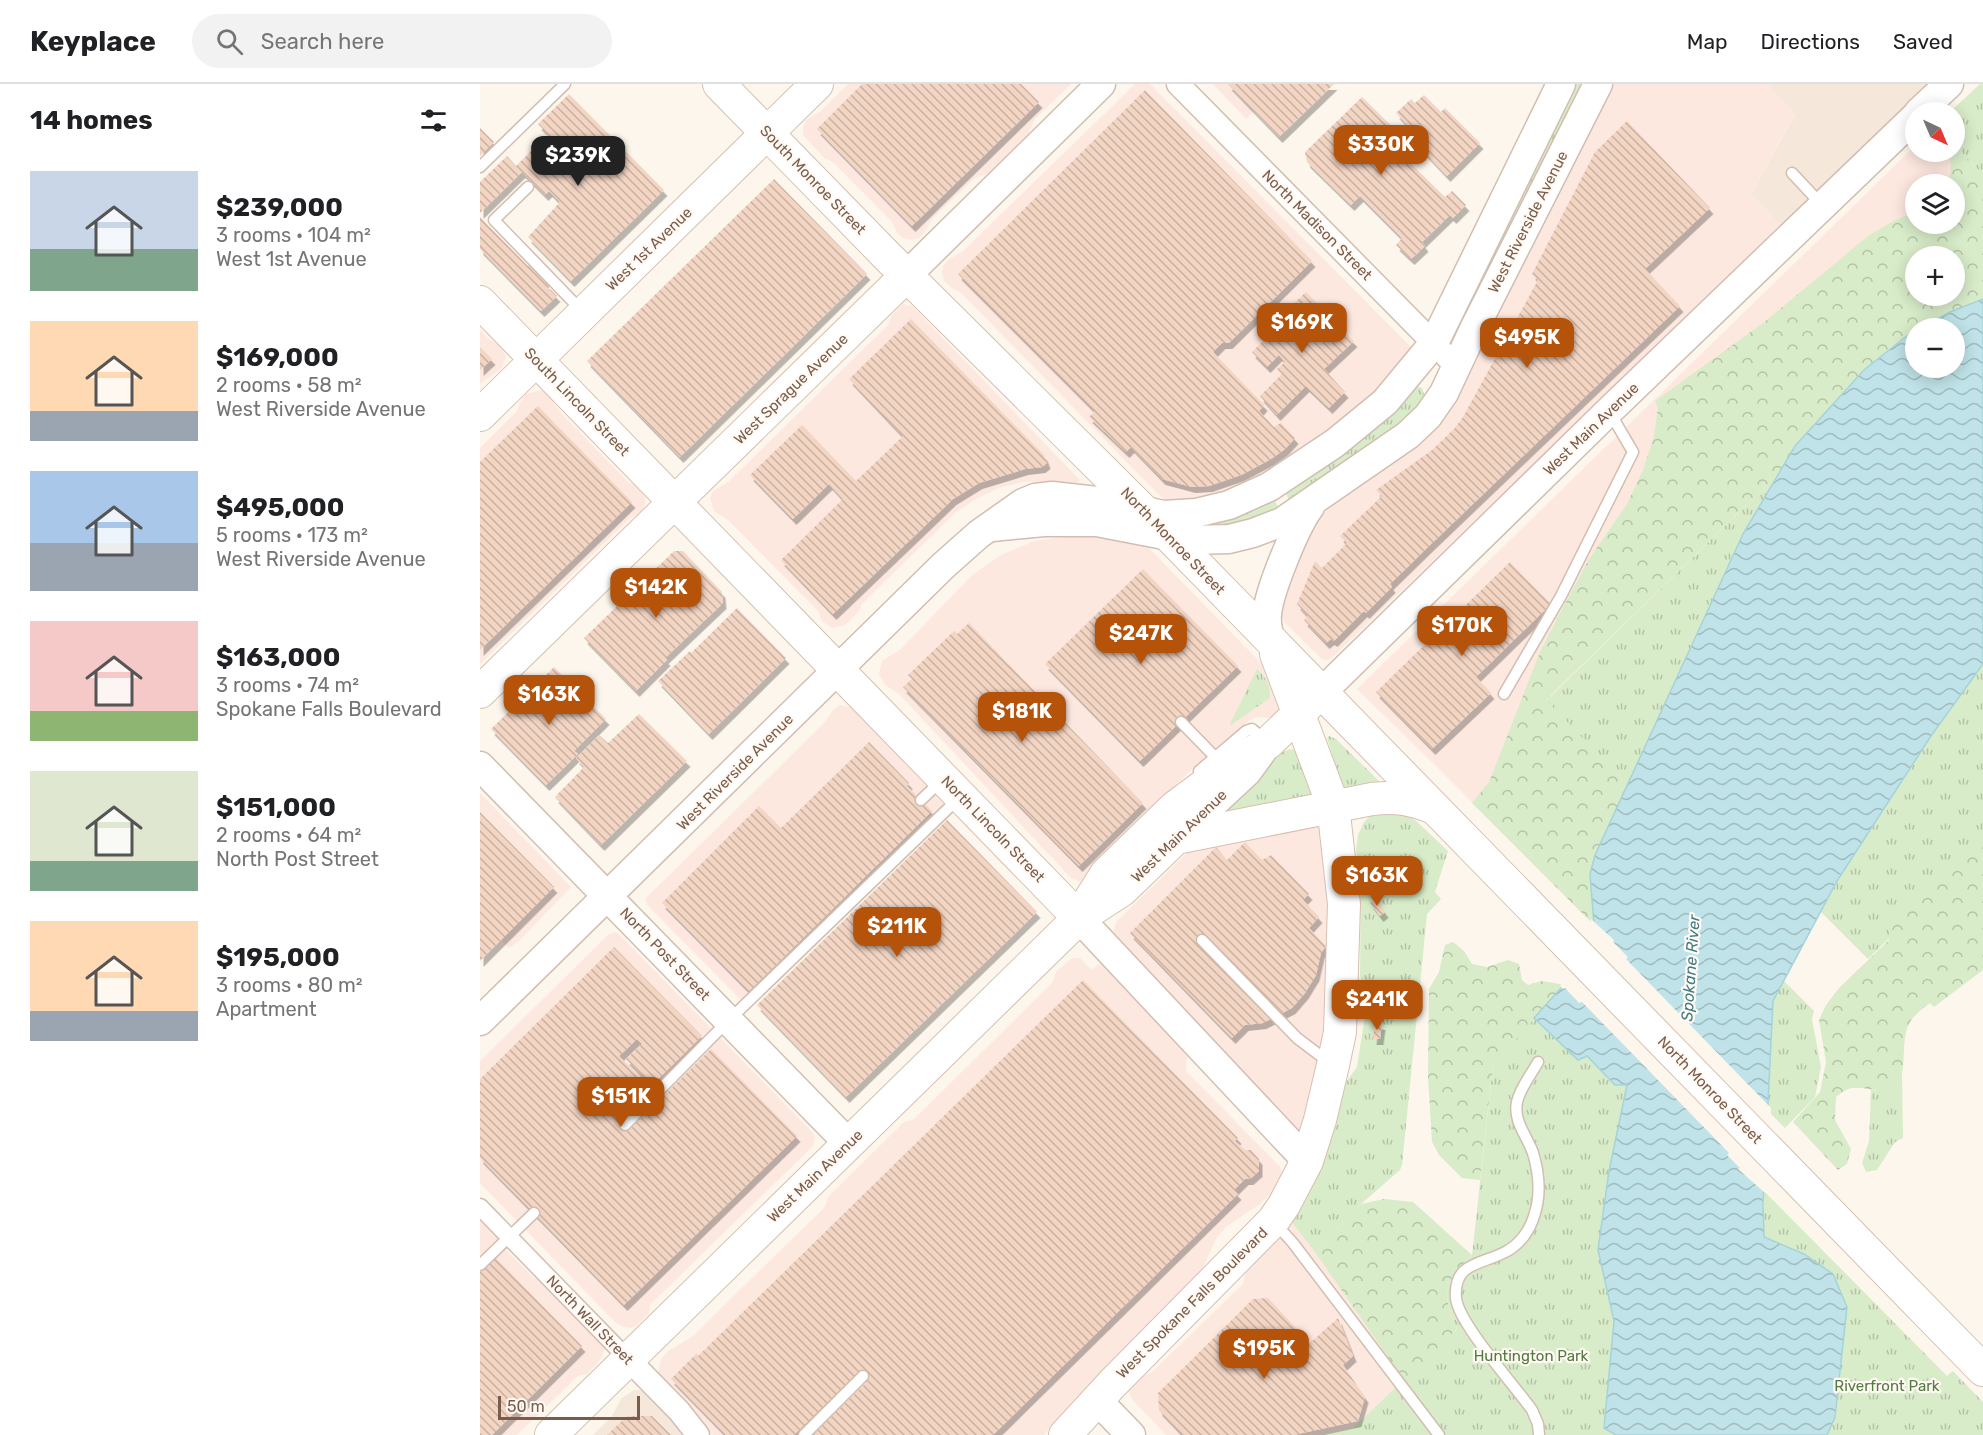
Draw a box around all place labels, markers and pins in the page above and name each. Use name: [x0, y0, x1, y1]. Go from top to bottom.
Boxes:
pin: $330K: [1339, 125, 1423, 176]
pin: $239K: [536, 136, 620, 187]
pin: $169K: [1260, 303, 1344, 354]
pin: $495K: [1485, 318, 1569, 369]
pin: $142K: [614, 568, 698, 619]
pin: $170K: [1420, 606, 1504, 657]
pin: $247K: [1099, 614, 1183, 665]
pin: $163K: [507, 675, 591, 726]
pin: $181K: [980, 692, 1064, 743]
pin: $163K: [1335, 856, 1419, 907]
pin: $211K: [855, 907, 939, 958]
pin: $241K: [1335, 980, 1419, 1031]
pin: $151K: [579, 1077, 663, 1128]
pin: $195K: [1222, 1329, 1306, 1380]

